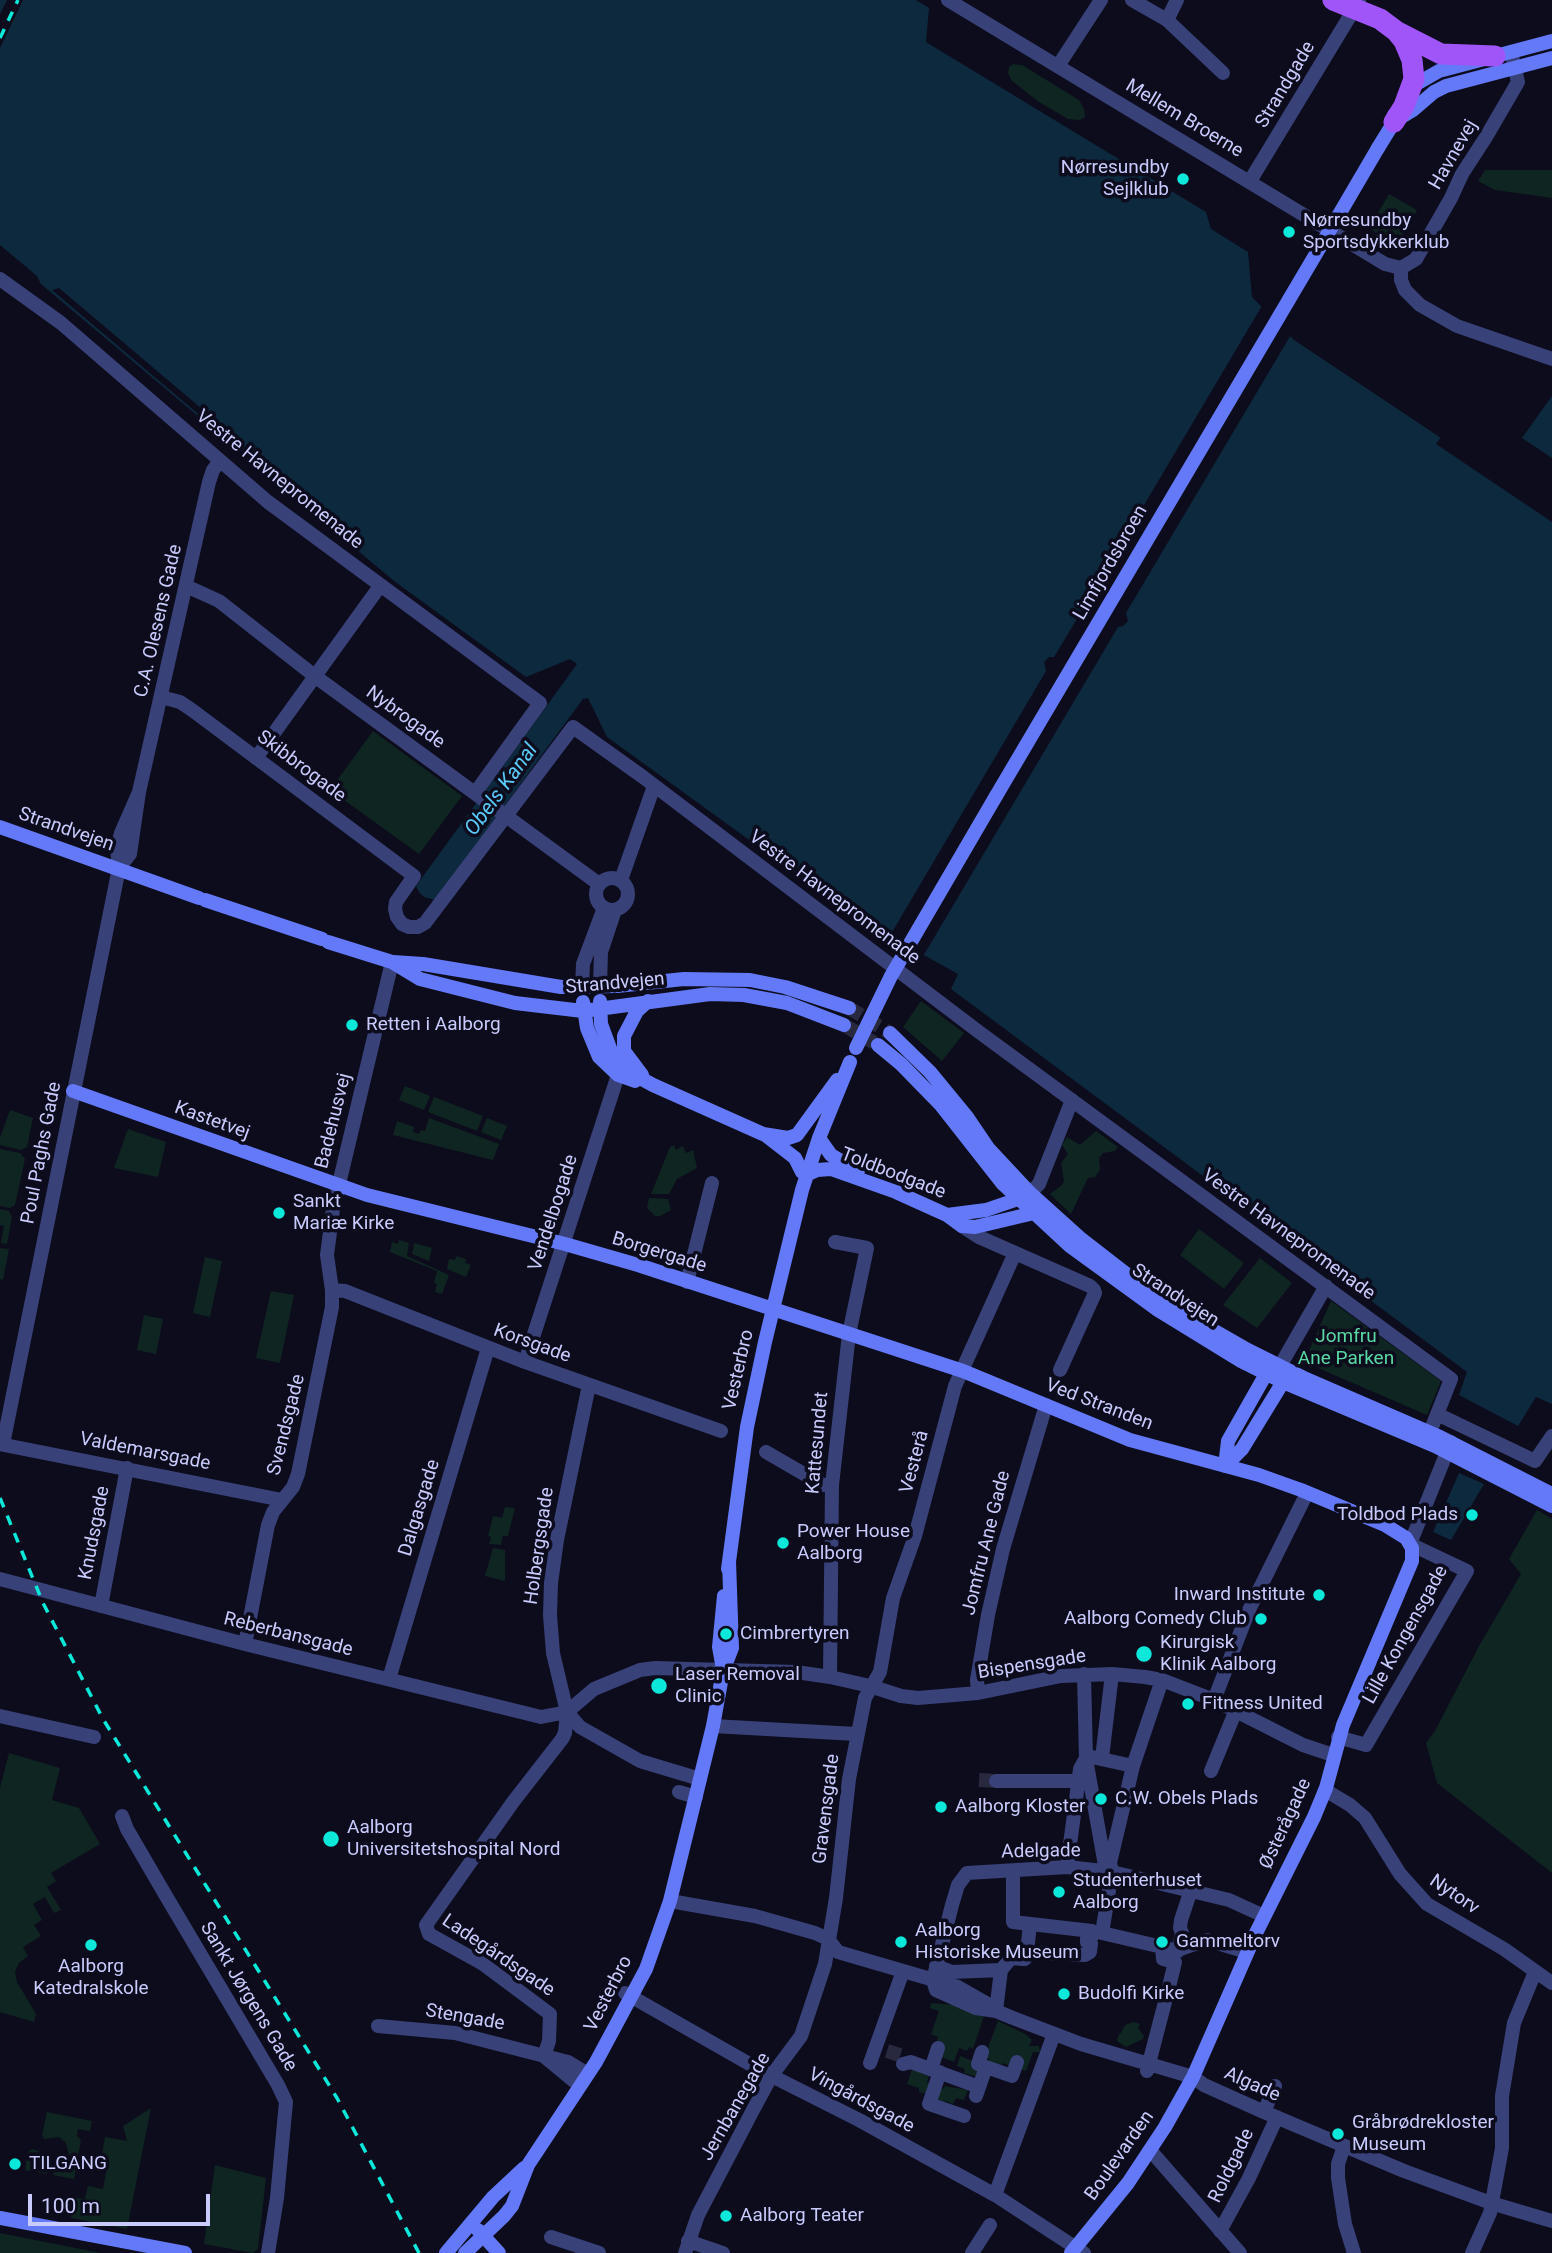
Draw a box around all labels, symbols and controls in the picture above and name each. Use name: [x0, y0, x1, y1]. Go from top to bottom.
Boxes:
street label: Strandgade: [1251, 38, 1321, 132]
street label: Mellem Broerne: [1121, 75, 1247, 163]
street label: Havnevej: [1425, 116, 1483, 194]
place label: Nørresundby Sejlklub: [1061, 157, 1169, 201]
marker: Nørresundby Sejlklub: [1175, 171, 1191, 187]
place label: Nørresundby Sportsdykkerklub: [1303, 210, 1449, 254]
marker: Nørresundby Sportsdykkerklub: [1281, 224, 1297, 240]
street label: Vestre Havnepromenade: [191, 406, 367, 554]
street label: Limfjordsbroen: [1069, 502, 1153, 624]
street label: C.A. Olesens Gade: [130, 542, 188, 700]
street label: Nybrogade: [361, 682, 449, 754]
street label: Skibbrogade: [252, 726, 350, 808]
water label: Obels Kanal: [460, 739, 544, 841]
street label: Strandvejen: [15, 803, 117, 857]
street label: Vestre Havnepromenade: [744, 826, 924, 970]
street label: Strandvejen: [565, 968, 665, 1000]
place label: Retten i Aalborg: [366, 1014, 501, 1036]
marker: Retten i Aalborg: [344, 1017, 360, 1033]
street label: Badehusvej: [311, 1071, 357, 1171]
street label: Poul Paghs Gade: [17, 1080, 67, 1226]
street label: Kastetvej: [171, 1097, 253, 1145]
street label: Toldbodgade: [837, 1144, 949, 1204]
street label: Vendelbogade: [524, 1152, 584, 1274]
street label: Vestre Havnepromenade: [1197, 1165, 1379, 1305]
place label: Sankt Mariæ Kirke: [293, 1191, 394, 1235]
marker: Sankt Mariæ Kirke: [271, 1205, 287, 1221]
street label: Borgergade: [609, 1228, 709, 1278]
street label: Strandvejen: [1127, 1259, 1223, 1333]
street label: Korsgade: [490, 1320, 574, 1368]
park label: Jomfru Ane Parken: [1298, 1326, 1394, 1370]
street label: Vesterbro: [719, 1327, 759, 1413]
street label: Svendsgade: [263, 1372, 311, 1478]
street label: Ved Stranden: [1042, 1374, 1156, 1436]
street label: Kattesundet: [802, 1391, 834, 1495]
street label: Valdemarsgade: [78, 1428, 212, 1476]
street label: Vesterå: [896, 1428, 934, 1496]
street label: Dalgasgade: [394, 1457, 446, 1559]
street label: Jomfru Ane Gade: [958, 1468, 1016, 1618]
street label: Knudsgade: [75, 1484, 115, 1582]
street label: Holbergsgade: [520, 1486, 560, 1606]
place label: Toldbod Plads: [1337, 1504, 1458, 1526]
marker: Toldbod Plads: [1464, 1507, 1480, 1523]
place label: Power House Aalborg: [797, 1521, 910, 1565]
marker: Power House Aalborg: [775, 1535, 791, 1551]
street label: Lille Kongensgade: [1359, 1562, 1453, 1708]
place label: Inward Institute: [1174, 1584, 1305, 1606]
marker: Inward Institute: [1311, 1587, 1327, 1603]
street label: Reberbansgade: [221, 1608, 355, 1662]
place label: Aalborg Comedy Club: [1064, 1608, 1247, 1630]
marker: Aalborg Comedy Club: [1253, 1611, 1269, 1627]
place label: Cimbrertyren: [740, 1623, 850, 1645]
marker: Cimbrertyren: [718, 1626, 734, 1642]
place label: Kirurgisk Klinik Aalborg: [1160, 1632, 1276, 1676]
marker: Kirurgisk Klinik Aalborg: [1134, 1644, 1154, 1664]
street label: Bispensgade: [976, 1645, 1088, 1685]
place label: Laser Removal Clinic: [675, 1664, 800, 1708]
marker: Laser Removal Clinic: [649, 1676, 669, 1696]
place label: Fitness United: [1202, 1693, 1323, 1715]
marker: Fitness United: [1180, 1696, 1196, 1712]
street label: Gravensgade: [809, 1753, 845, 1865]
street label: Østerågade: [1255, 1775, 1317, 1873]
place label: C.W. Obels Plads: [1115, 1788, 1258, 1810]
marker: C.W. Obels Plads: [1093, 1791, 1109, 1807]
place label: Aalborg Kloster: [955, 1796, 1085, 1818]
marker: Aalborg Kloster: [933, 1799, 949, 1815]
place label: Aalborg Universitetshospital Nord: [347, 1817, 560, 1861]
marker: Aalborg Universitetshospital Nord: [321, 1829, 341, 1849]
street label: Adelgade: [1001, 1840, 1081, 1864]
place label: Studenterhuset Aalborg: [1073, 1870, 1202, 1914]
street label: Nytorv: [1425, 1870, 1483, 1920]
marker: Studenterhuset Aalborg: [1051, 1884, 1067, 1900]
street label: Ladegårdsgade: [437, 1910, 559, 2002]
street label: Sankt Jørgens Gade: [194, 1918, 302, 2076]
place label: Aalborg Historiske Museum: [915, 1920, 1079, 1964]
place label: Gammeltorv: [1176, 1931, 1280, 1953]
marker: Aalborg Historiske Museum: [893, 1934, 909, 1950]
marker: Gammeltorv: [1154, 1934, 1170, 1950]
marker: Aalborg Katedralskole: [83, 1937, 99, 1953]
street label: Vesterbro: [580, 1952, 638, 2036]
place label: Aalborg Katedralskole: [33, 1956, 149, 2000]
place label: Budolfi Kirke: [1078, 1983, 1184, 2005]
marker: Budolfi Kirke: [1056, 1986, 1072, 2002]
street label: Stengade: [424, 2000, 506, 2036]
street label: Jernbanegade: [696, 2049, 776, 2165]
street label: Algade: [1221, 2063, 1283, 2107]
street label: Vingårdsgade: [804, 2064, 918, 2138]
street label: Boulevarden: [1081, 2107, 1159, 2205]
place label: Gråbrødrekloster Museum: [1352, 2112, 1494, 2156]
street label: Roldgade: [1204, 2125, 1260, 2207]
marker: Gråbrødrekloster Museum: [1330, 2126, 1346, 2142]
place label: TILGANG: [29, 2153, 107, 2175]
marker: TILGANG: [7, 2156, 23, 2172]
scale bar: [32, 2180, 214, 2224]
text: 100 m: [41, 2194, 100, 2218]
place label: Aalborg Teater: [740, 2205, 864, 2227]
marker: Aalborg Teater: [718, 2208, 734, 2224]

